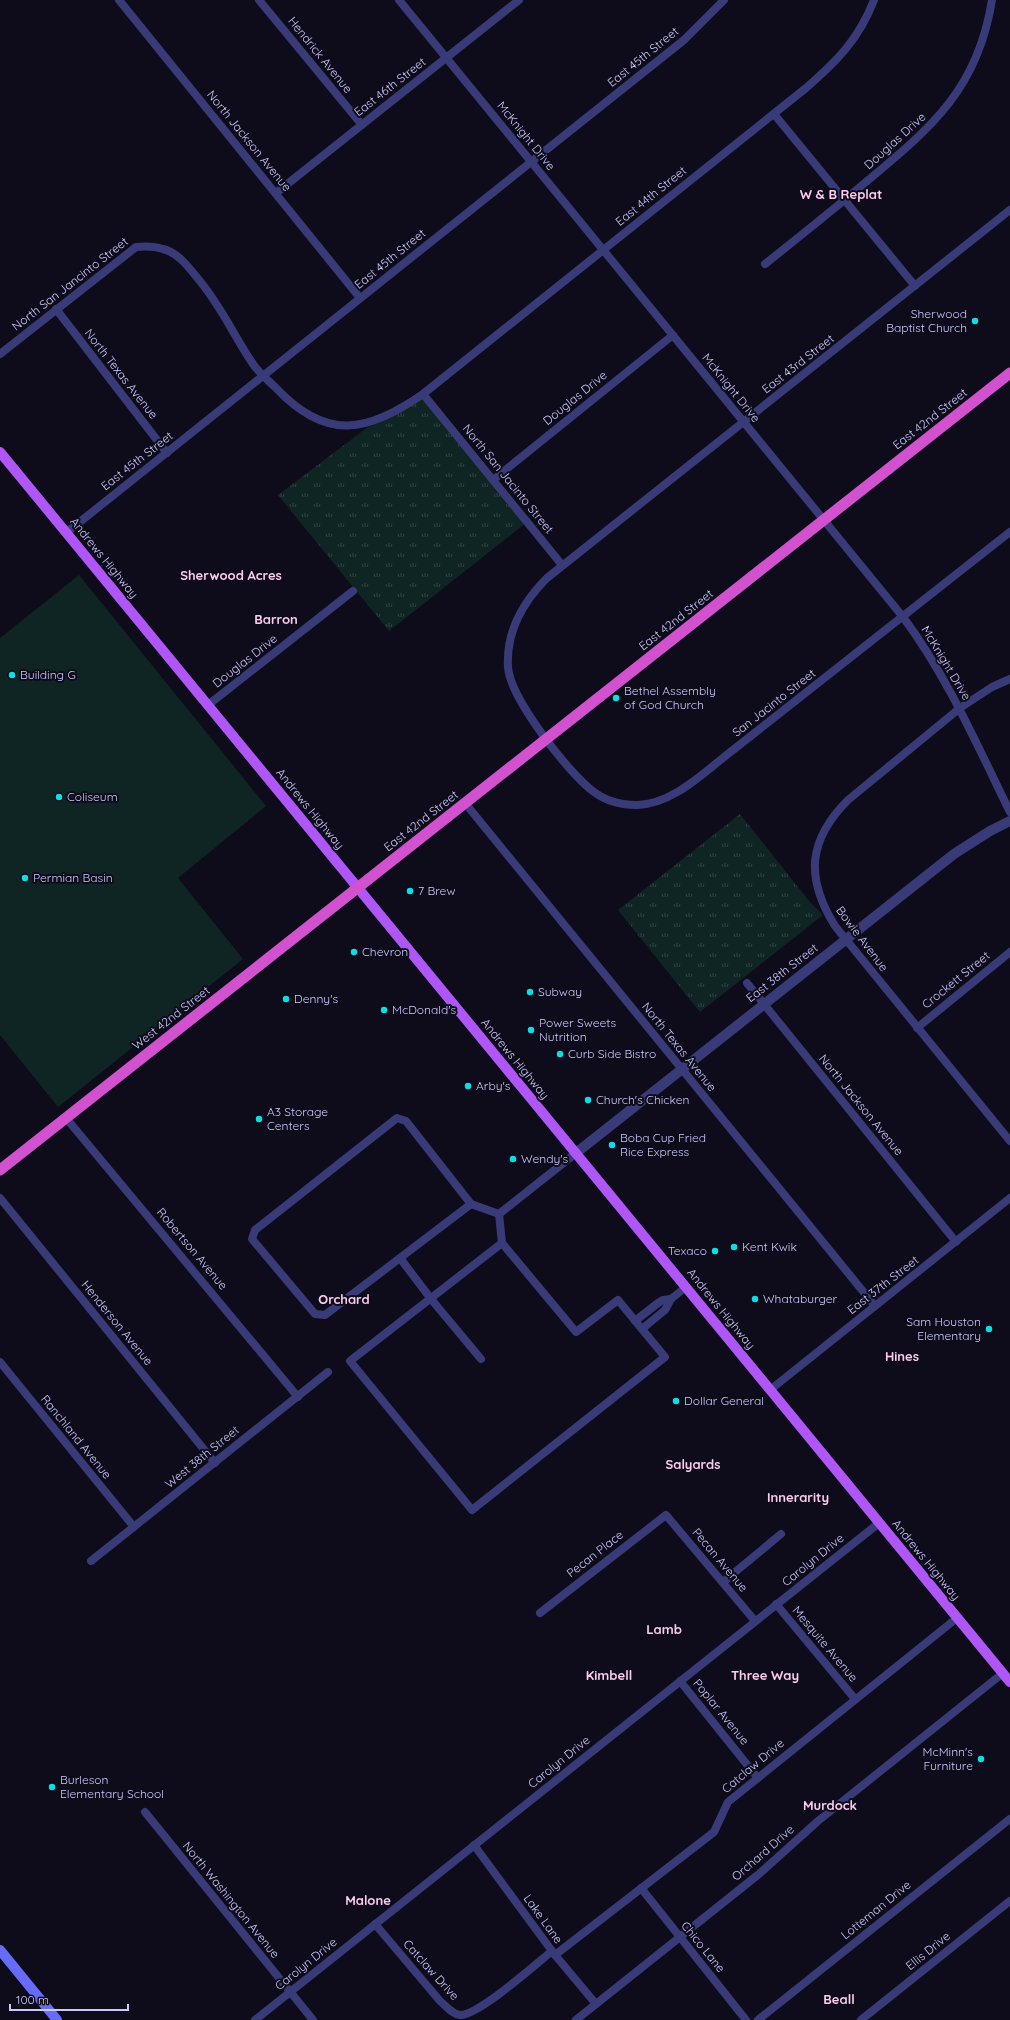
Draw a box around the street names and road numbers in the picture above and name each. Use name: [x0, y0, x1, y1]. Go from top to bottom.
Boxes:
street label: Hendrick Avenue: [285, 14, 356, 96]
street label: East 45th Street: [604, 23, 681, 90]
street label: East 46th Street: [351, 54, 429, 119]
street label: North Jackson Avenue: [204, 87, 295, 194]
street label: McKnight Drive: [494, 98, 559, 173]
street label: Douglas Drive: [861, 109, 929, 172]
street label: East 44th Street: [612, 163, 689, 229]
street label: East 45th Street: [351, 225, 428, 292]
street label: North San Jancinto Street: [9, 234, 131, 334]
street label: North Texas Avenue: [82, 326, 161, 422]
street label: East 43rd Street: [759, 331, 837, 396]
street label: McKnight Drive: [699, 350, 764, 425]
street label: Douglas Drive: [540, 367, 610, 428]
street label: East 42nd Street: [889, 385, 970, 452]
street label: North San Jacinto Street: [460, 421, 557, 536]
street label: East 45th Street: [98, 428, 176, 493]
street label: Andrews Highway: [67, 514, 142, 601]
street label: East 42nd Street: [635, 586, 716, 653]
street label: McKnight Drive: [918, 623, 975, 703]
street label: Douglas Drive: [209, 631, 280, 691]
street label: San Jacinto Street: [729, 665, 818, 740]
street label: Andrews Highway: [273, 765, 348, 852]
street label: East 42nd Street: [380, 787, 461, 854]
street label: Bowie Avenue: [833, 903, 892, 974]
street label: East 38th Street: [743, 940, 821, 1005]
street label: Crockett Street: [919, 948, 993, 1011]
street label: West 42nd Street: [129, 983, 213, 1053]
street label: North Texas Avenue: [639, 999, 720, 1094]
street label: Andrews Highway: [478, 1015, 553, 1102]
street label: North Jackson Avenue: [816, 1051, 907, 1158]
street label: Robertson Avenue: [154, 1205, 231, 1293]
street label: East 37th Street: [844, 1252, 921, 1317]
street label: Andrews Highway: [684, 1265, 759, 1352]
street label: Henderson Avenue: [78, 1277, 156, 1368]
street label: Ranchland Avenue: [38, 1392, 115, 1482]
street label: West 38th Street: [162, 1422, 242, 1491]
street label: Andrews Highway: [889, 1516, 964, 1603]
street label: Pecan Avenue: [689, 1525, 752, 1595]
street label: Pecan Place: [563, 1527, 626, 1580]
street label: Carolyn Drive: [779, 1530, 847, 1589]
street label: Mesquite Avenue: [789, 1603, 862, 1685]
street label: Poplar Avenue: [690, 1676, 753, 1748]
street label: Carolyn Drive: [525, 1732, 593, 1791]
street label: Catclaw Drive: [719, 1735, 787, 1796]
street label: Orchard Drive: [728, 1821, 797, 1884]
street label: North Washington Avenue: [180, 1838, 283, 1961]
street label: Lotteman Drive: [838, 1877, 914, 1942]
street label: Lake Lane: [521, 1891, 566, 1946]
street label: Chico Lane: [678, 1918, 729, 1975]
street label: Ellis Drive: [902, 1928, 953, 1973]
street label: Carolyn Drive: [272, 1934, 340, 1993]
street label: Catclaw Drive: [400, 1936, 463, 2003]

